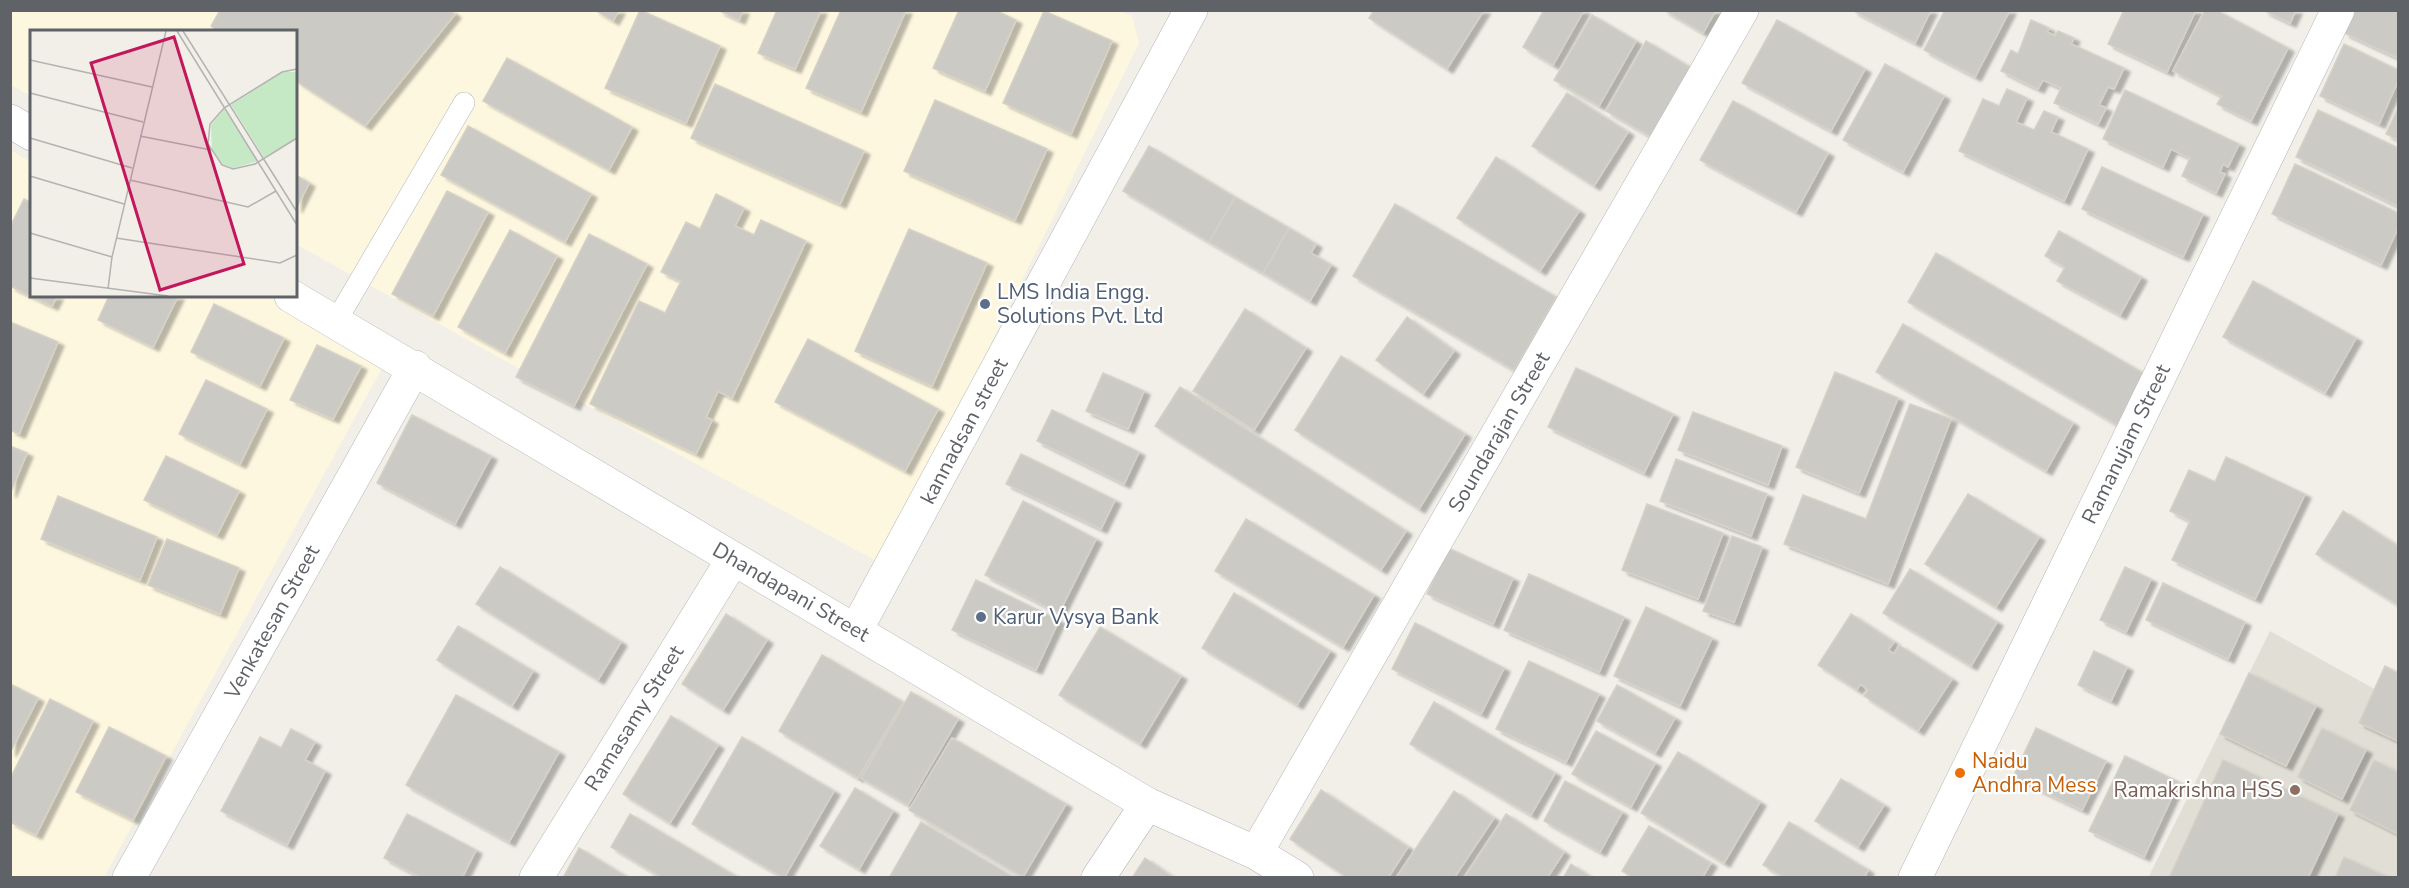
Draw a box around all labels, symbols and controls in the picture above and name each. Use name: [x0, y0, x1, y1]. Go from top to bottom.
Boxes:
inset map: [30, 30, 297, 297]
place label: LMS India Engg. Solutions Pvt. Ltd: [997, 278, 1163, 330]
marker: LMS India Engg. Solutions Pvt. Ltd: [978, 297, 992, 311]
street label: Soundarajan Street: [1442, 346, 1557, 517]
street label: kannadsan street: [914, 352, 1015, 509]
street label: Ramanujam Street: [2075, 359, 2177, 529]
street label: Dhandapani Street: [707, 536, 875, 649]
street label: Venkatesan Street: [218, 539, 326, 705]
place label: Karur Vysya Bank: [993, 603, 1159, 631]
marker: Karur Vysya Bank: [974, 610, 988, 624]
street label: Ramasamy Street: [578, 639, 690, 796]
place label: Naidu Andhra Mess: [1972, 747, 2097, 799]
marker: Naidu Andhra Mess: [1953, 766, 1967, 780]
place label: Ramakrishna HSS: [2114, 776, 2283, 804]
marker: Ramakrishna HSS: [2288, 783, 2302, 797]

